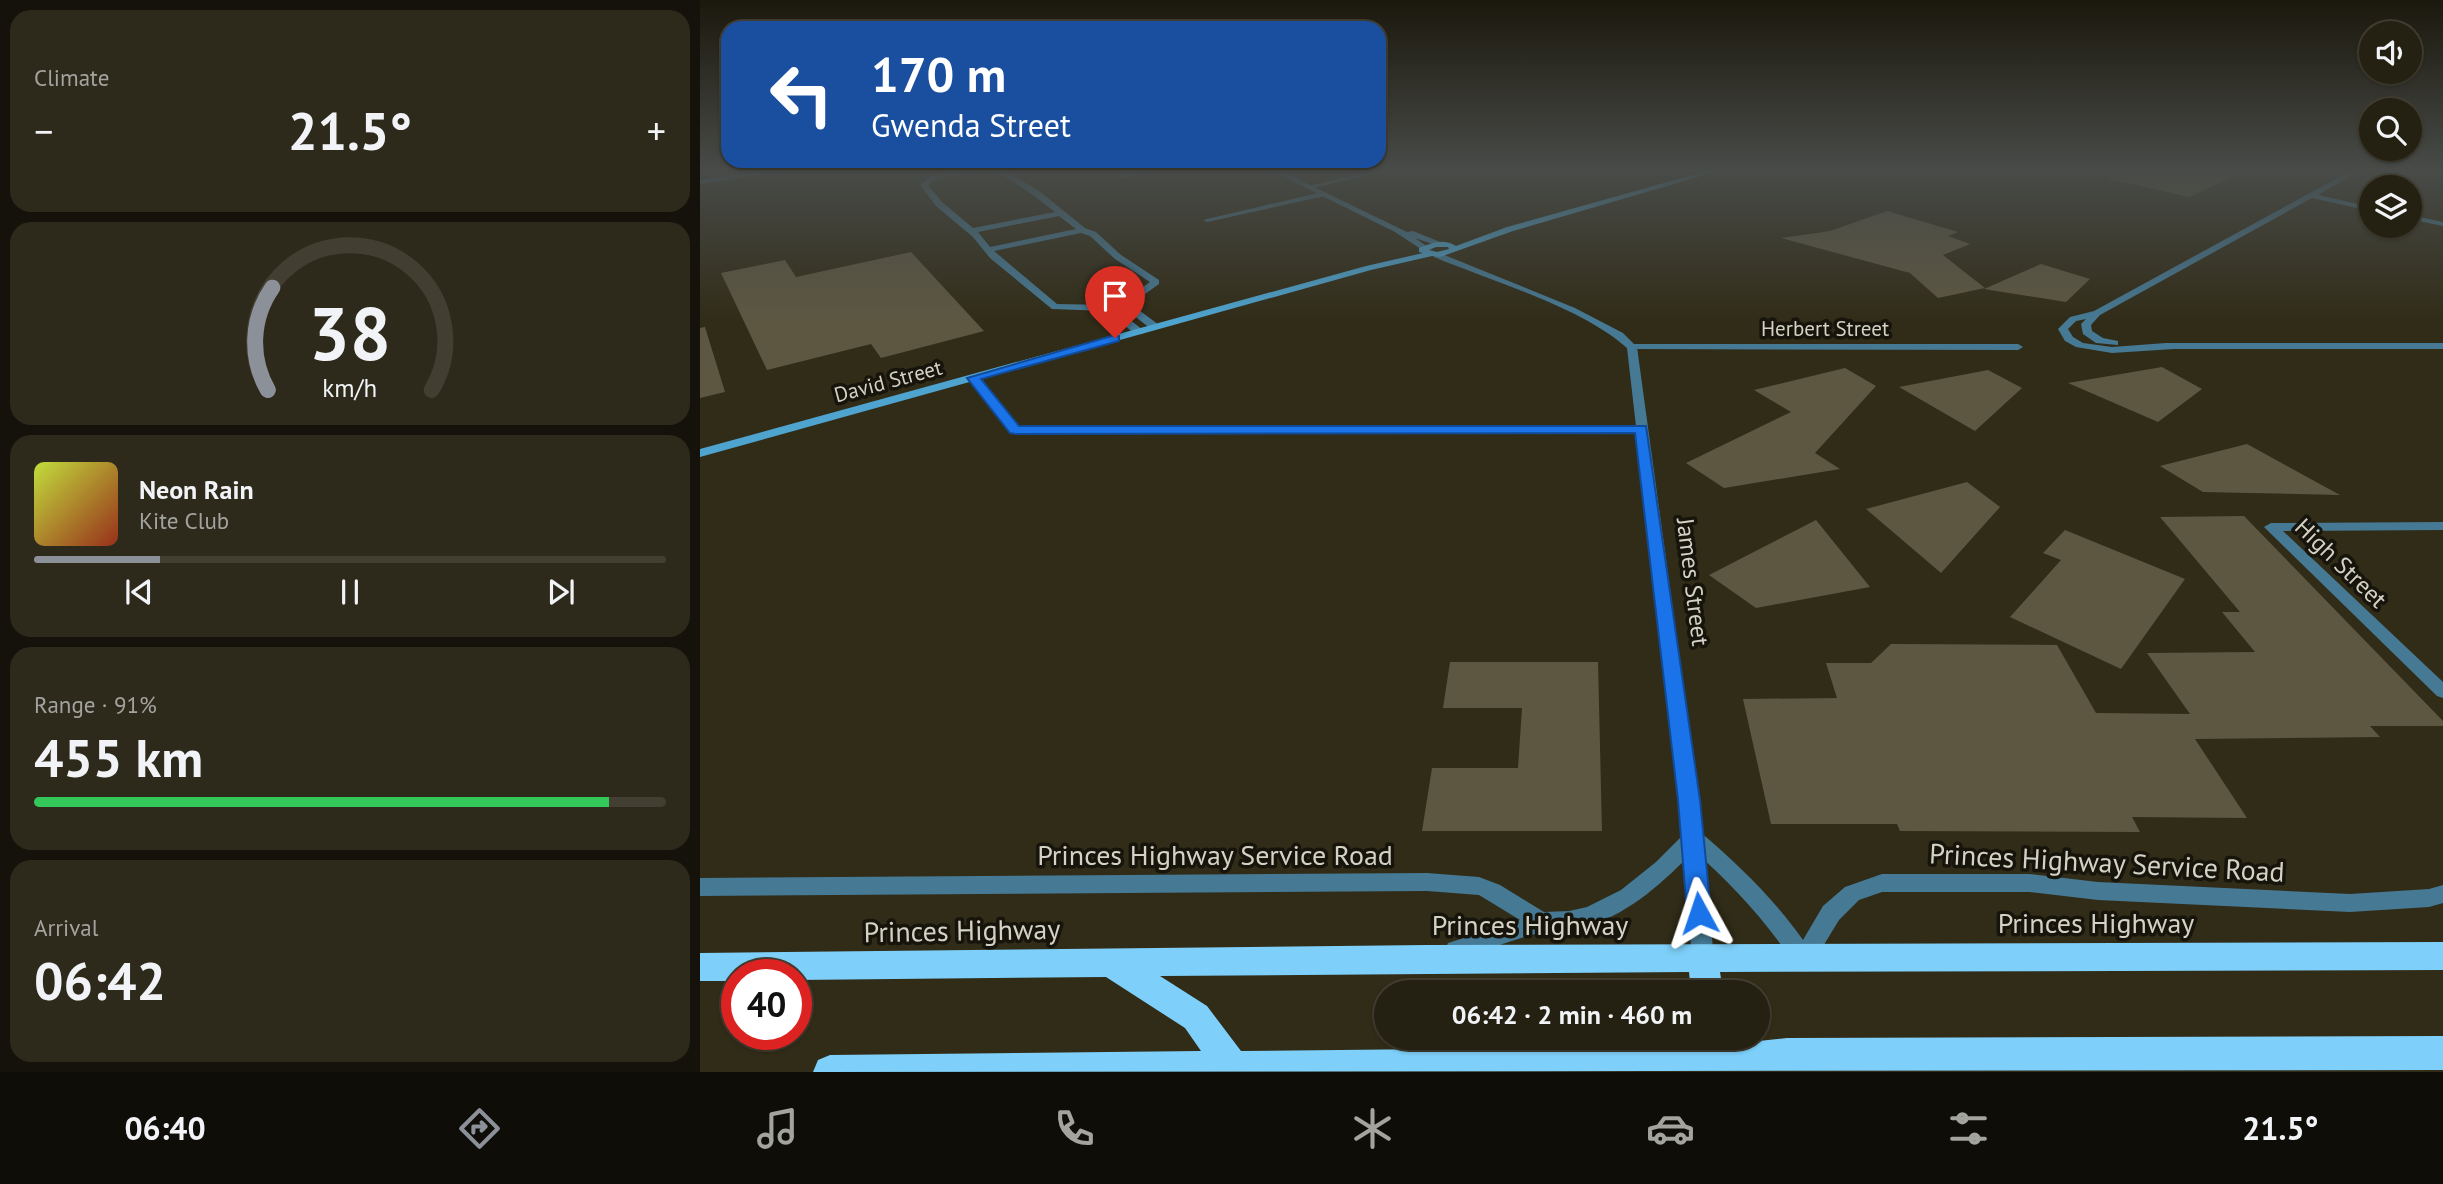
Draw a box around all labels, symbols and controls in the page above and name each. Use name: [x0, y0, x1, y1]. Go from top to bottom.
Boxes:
map controls: [2359, 21, 2422, 238]
button: sound: [2359, 21, 2422, 84]
text: 170 m: [871, 42, 1006, 106]
icon: left: [756, 49, 847, 140]
text: Climate: [34, 63, 109, 92]
text: 21.5°: [288, 97, 412, 164]
button: search: [2359, 98, 2422, 161]
text: Gwenda Street: [871, 104, 1071, 146]
text: −: [34, 106, 53, 155]
text: +: [647, 106, 666, 155]
button: layers: [2359, 175, 2422, 238]
pin: [1085, 266, 1145, 338]
icon: arrive: [1096, 277, 1134, 315]
text: 38: [309, 286, 391, 380]
street label: Herbert Street: [1761, 315, 1889, 342]
street label: David Street: [831, 354, 945, 408]
text: km/h: [323, 371, 377, 403]
text: Neon Rain: [139, 473, 254, 506]
text: Kite Club: [139, 506, 229, 535]
street label: High Street: [2288, 511, 2394, 615]
street label: James Street: [1670, 515, 1716, 648]
icon: previous: [120, 573, 158, 611]
icon: pause: [331, 573, 369, 611]
icon: next: [542, 573, 580, 611]
text: Range · 91%: [34, 690, 157, 719]
text: 455 km: [34, 724, 203, 791]
street label: Princes Highway Service Road: [1928, 834, 2286, 890]
street label: Princes Highway Service Road: [1037, 836, 1393, 873]
position arrow: [1662, 876, 1736, 950]
street label: Princes Highway: [1998, 904, 2194, 941]
street label: Princes Highway: [1432, 906, 1628, 943]
street label: Princes Highway: [863, 910, 1061, 950]
text: Arrival: [34, 913, 98, 942]
text: 06:42: [34, 947, 166, 1014]
speed limit sign: 40: [721, 959, 812, 1050]
text: 06:42 · 2 min · 460 m: [1452, 998, 1692, 1031]
icon: directions: [455, 1104, 504, 1153]
icon: music: [753, 1104, 802, 1153]
icon: phone: [1050, 1104, 1099, 1153]
icon: climate: [1348, 1104, 1397, 1153]
icon: car: [1646, 1104, 1695, 1153]
icon: filters: [1944, 1104, 1993, 1153]
text: 06:40: [124, 1107, 206, 1149]
text: 21.5°: [2242, 1107, 2319, 1149]

